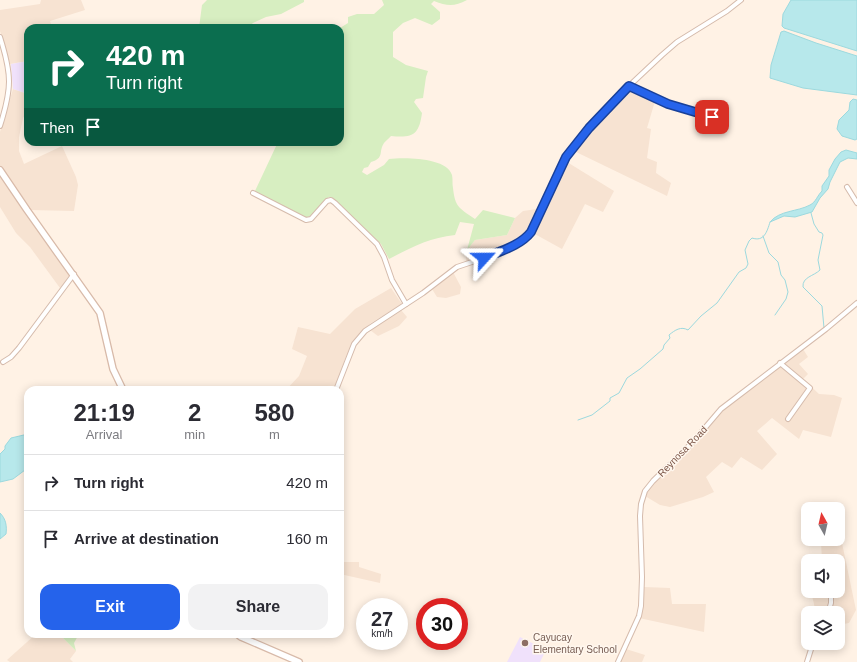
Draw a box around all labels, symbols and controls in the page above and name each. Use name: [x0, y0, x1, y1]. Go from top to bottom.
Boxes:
icon: right: [40, 40, 92, 92]
text: 420 m: [106, 40, 185, 71]
text: Turn right: [106, 73, 182, 93]
pin: [695, 100, 729, 134]
icon: arrive: [701, 106, 723, 128]
icon: arrive: [82, 116, 104, 138]
text: Then: [40, 119, 74, 136]
position arrow: [463, 237, 505, 279]
text: 21:19: [73, 399, 135, 426]
text: 2: [188, 399, 201, 426]
text: 580: [255, 399, 295, 426]
street label: Reynosa Road: [655, 424, 709, 479]
text: Arrival: [86, 427, 123, 442]
text: min: [184, 427, 205, 442]
text: m: [269, 427, 280, 442]
icon: right: [40, 472, 62, 494]
text: Turn right: [74, 474, 144, 491]
text: 420 m: [286, 474, 328, 491]
north arrow: [801, 502, 845, 546]
map controls: [801, 502, 845, 650]
icon: arrive: [40, 528, 62, 550]
text: Arrive at destination: [74, 530, 219, 547]
text: 160 m: [286, 530, 328, 547]
button: sound: [801, 554, 845, 598]
button: Exit: [40, 584, 180, 630]
button: Share: [188, 584, 328, 630]
speed limit sign: 30: [416, 598, 468, 650]
button: layers: [801, 606, 845, 650]
text: 27: [371, 608, 393, 630]
text: km/h: [371, 628, 393, 639]
place label: Cayucay Elementary School: [533, 632, 617, 655]
marker: Cayucay Elementary School: [520, 638, 530, 648]

